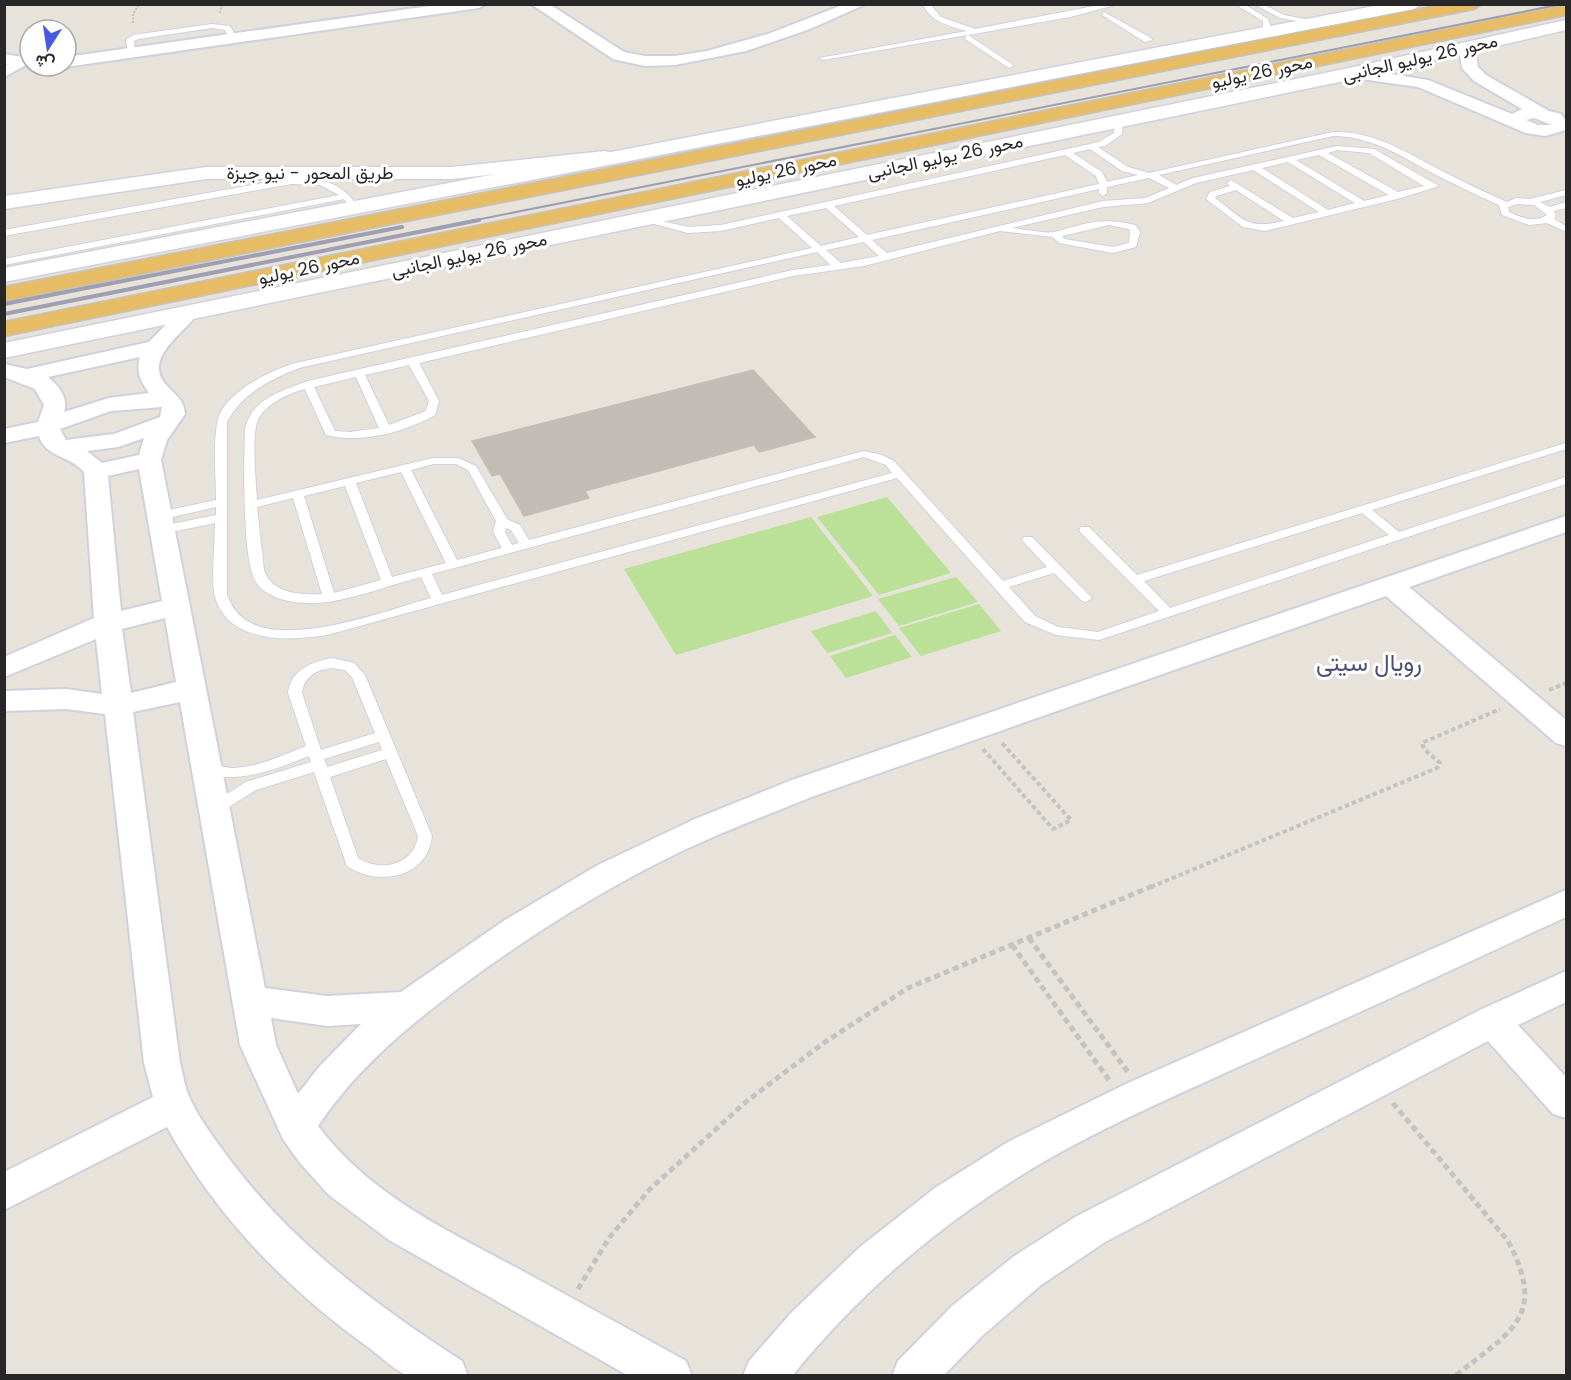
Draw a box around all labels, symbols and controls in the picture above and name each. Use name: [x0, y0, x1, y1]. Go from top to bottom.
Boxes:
north arrow: [18, 18, 78, 78]
street label: محور 26 يوليو الجانبى: [1340, 27, 1500, 88]
text: ش: [33, 49, 57, 75]
street label: محور 26 يوليو: [1209, 49, 1315, 94]
street label: محور 26 يوليو الجانبى: [865, 128, 1025, 185]
street label: محور 26 يوليو: [733, 147, 839, 192]
street label: طريق المحور - نيو جيزة: [226, 160, 394, 185]
street label: محور 26 يوليو الجانبى: [389, 226, 549, 283]
street label: محور 26 يوليو: [256, 245, 362, 290]
district label: رويال سيتى: [1316, 646, 1422, 679]

